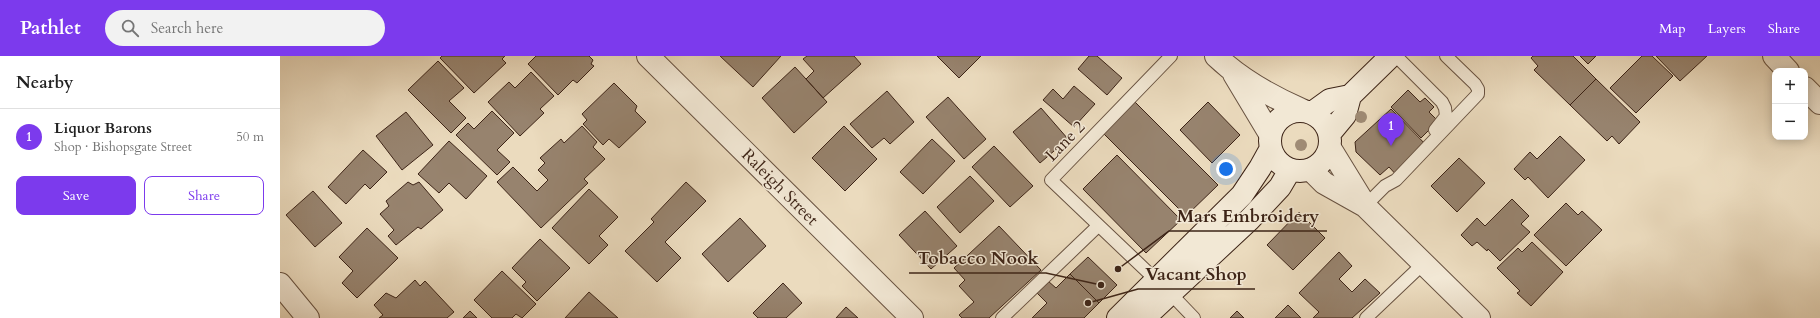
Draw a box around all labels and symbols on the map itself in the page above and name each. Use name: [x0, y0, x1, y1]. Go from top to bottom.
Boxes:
pin: 1: [1378, 113, 1404, 146]
street label: Lane 2: [1040, 115, 1090, 166]
street label: Raleigh Street: [736, 143, 824, 231]
your location: [1216, 159, 1236, 179]
callout: Mars Embroidery: [1169, 201, 1327, 231]
text: Mars Embroidery: [1177, 204, 1320, 229]
callout: Tobacco Nook: [909, 243, 1046, 273]
text: Tobacco Nook: [917, 246, 1039, 271]
callout: Vacant Shop: [1138, 259, 1255, 289]
text: Vacant Shop: [1145, 262, 1247, 287]

